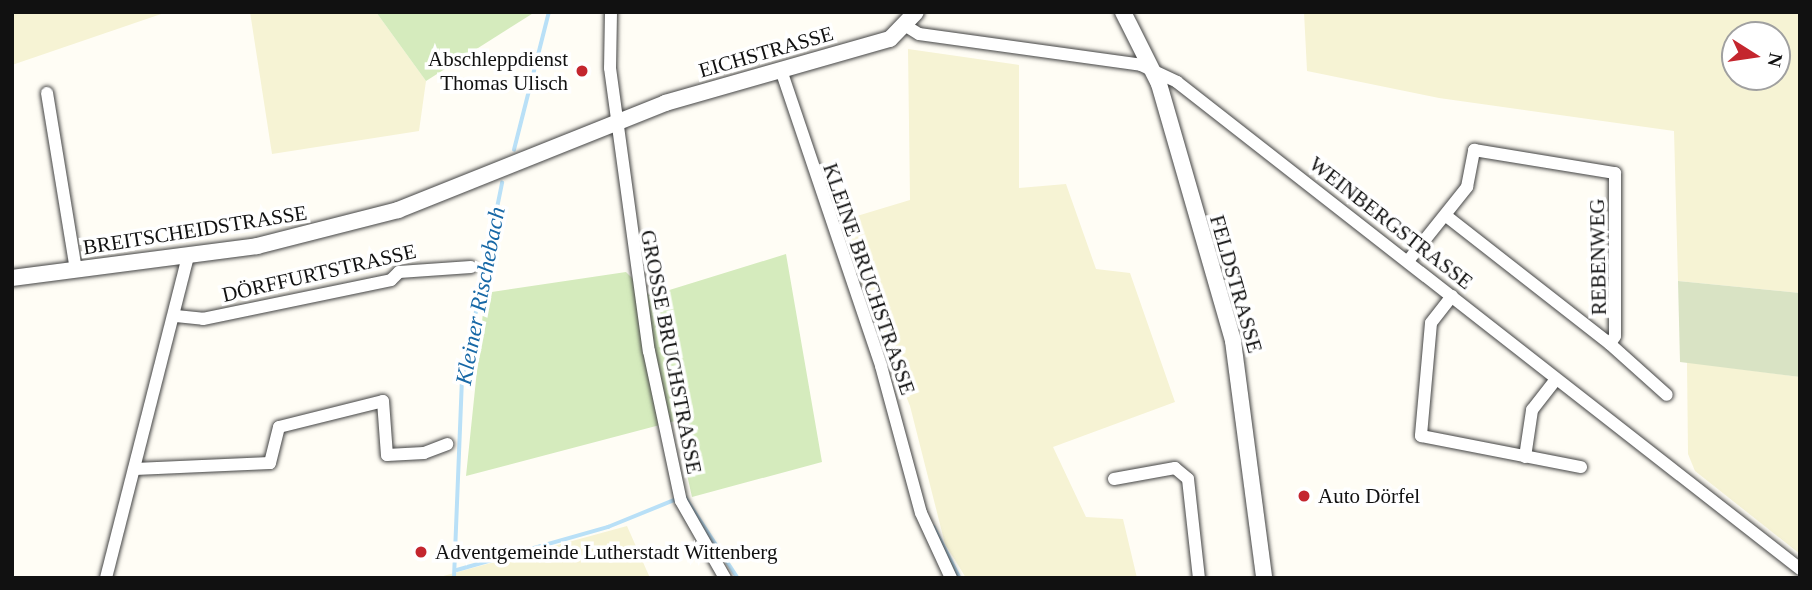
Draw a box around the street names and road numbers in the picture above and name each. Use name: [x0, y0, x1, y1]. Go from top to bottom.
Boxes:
street label: EICHSTRASSE: [696, 21, 836, 83]
street label: WEINBERGSTRASSE: [1304, 151, 1478, 295]
street label: KLEINE BRUCHSTRASSE: [817, 160, 921, 398]
street label: REBENWEG: [1584, 198, 1612, 316]
street label: BREITSCHEIDSTRASSE: [81, 200, 309, 260]
street label: FELDSTRASSE: [1204, 212, 1268, 356]
street label: GROSSE BRUCHSTRASSE: [635, 228, 707, 476]
street label: DÖRFFURTSTRASSE: [220, 238, 418, 308]

